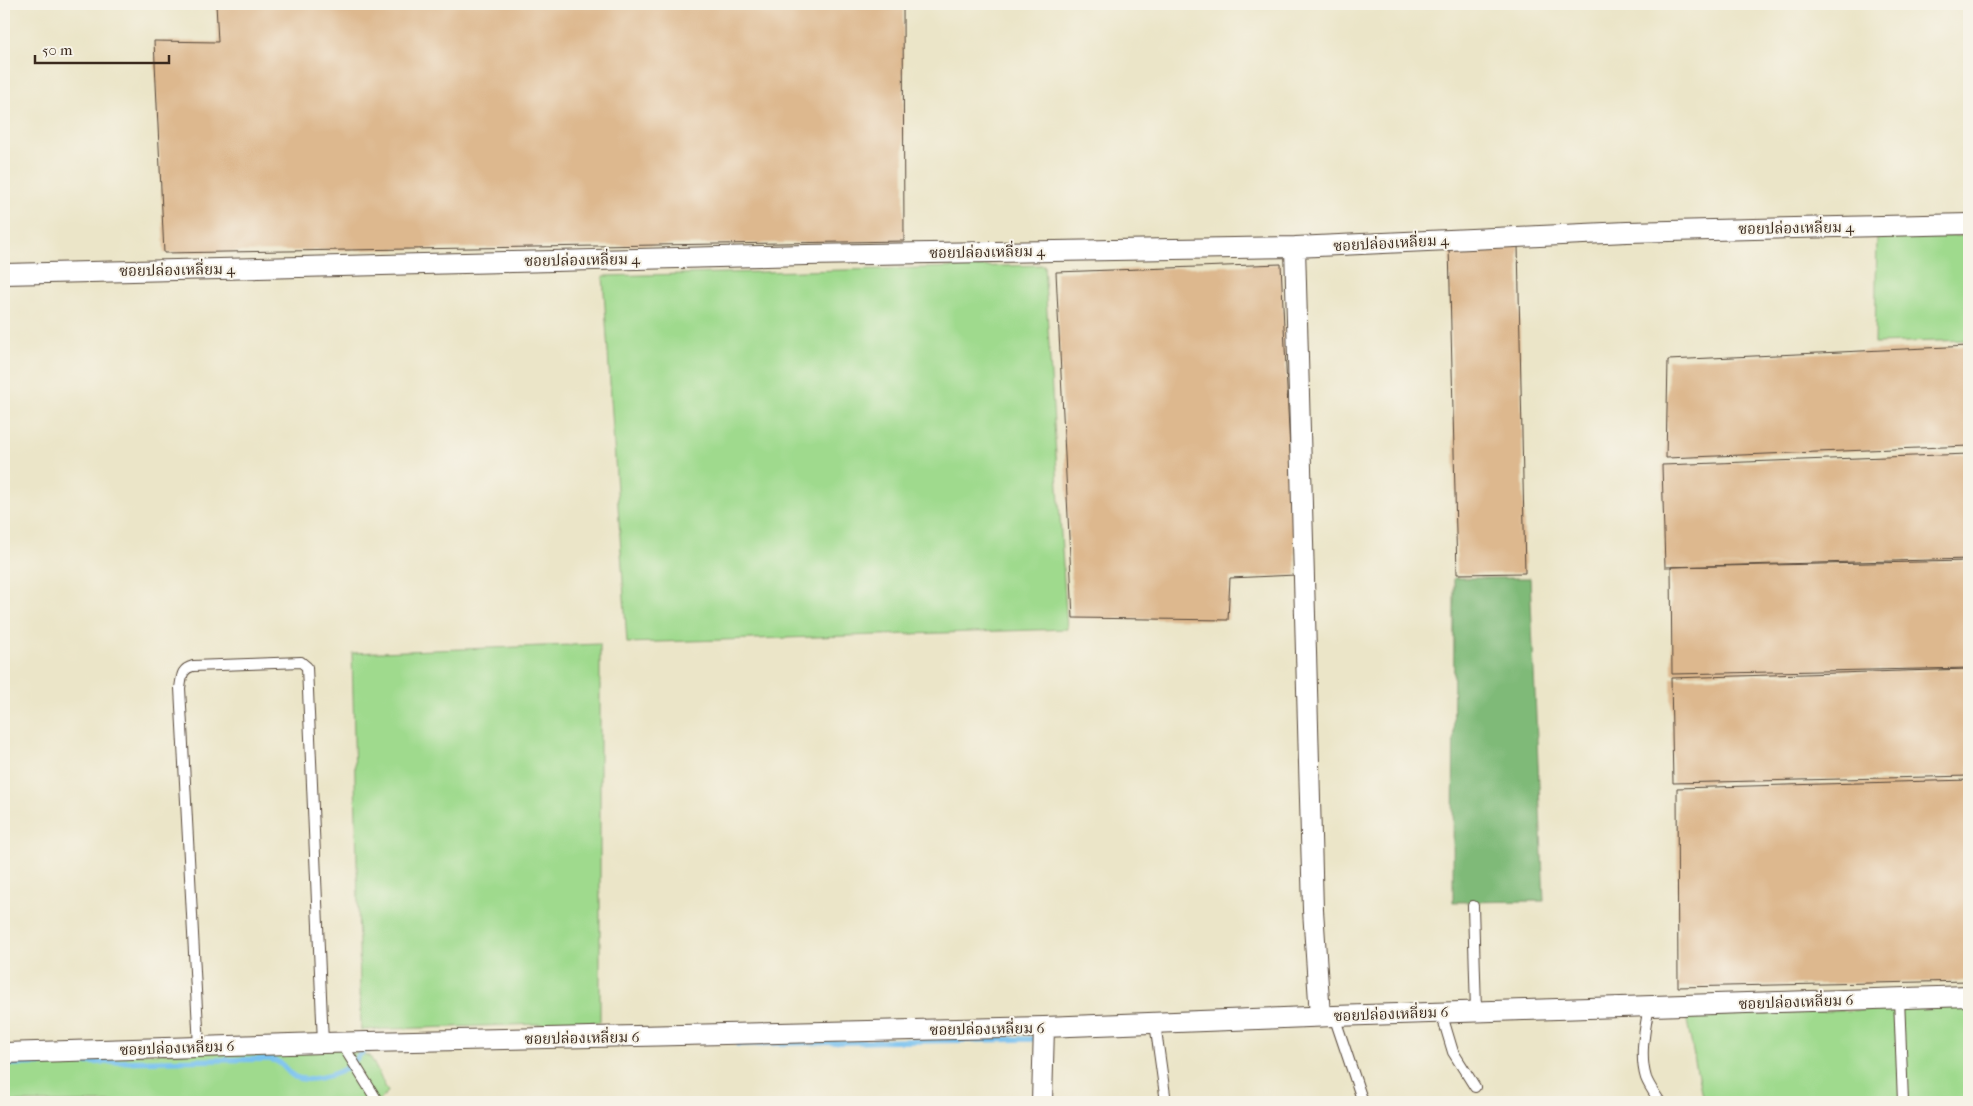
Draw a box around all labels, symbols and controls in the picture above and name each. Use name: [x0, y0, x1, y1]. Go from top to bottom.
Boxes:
scale bar: [35, 32, 169, 64]
text: 50 m: [42, 41, 73, 59]
street label: ซอยปล่องเหลี่ยม 4: [1738, 216, 1855, 238]
street label: ซอยปล่องเหลี่ยม 4: [1333, 229, 1450, 255]
street label: ซอยปล่องเหลี่ยม 4: [929, 240, 1046, 262]
street label: ซอยปล่องเหลี่ยม 4: [524, 248, 641, 270]
street label: ซอยปล่องเหลี่ยม 4: [119, 258, 236, 280]
street label: ซอยปล่องเหลี่ยม 6: [1738, 989, 1855, 1013]
street label: ซอยปล่องเหลี่ยม 6: [1333, 1001, 1450, 1025]
street label: ซอยปล่องเหลี่ยม 6: [929, 1017, 1046, 1039]
street label: ซอยปล่องเหลี่ยม 6: [524, 1026, 641, 1048]
street label: ซอยปล่องเหลี่ยม 6: [119, 1035, 236, 1059]

